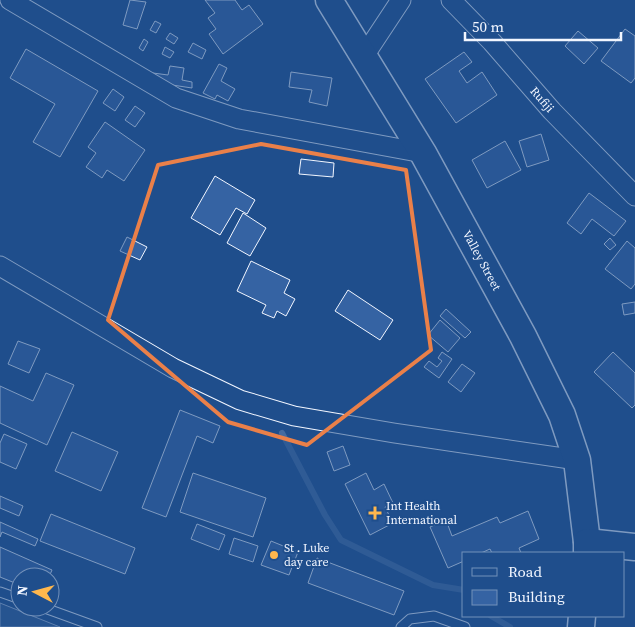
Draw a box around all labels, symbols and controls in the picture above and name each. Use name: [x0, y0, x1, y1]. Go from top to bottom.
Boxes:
scale bar: [465, 10, 621, 42]
text: 50 m: [472, 16, 504, 37]
street label: Rufiji: [527, 83, 558, 116]
street label: Valley Street: [459, 227, 505, 294]
place label: Int Health International: [386, 498, 458, 528]
marker: Int Health International: [368, 506, 382, 520]
place label: St . Luke day care: [284, 540, 329, 570]
marker: St . Luke day care: [268, 549, 280, 561]
legend: [462, 552, 625, 617]
text: Road: [508, 561, 542, 582]
north arrow: [10, 567, 60, 617]
text: N: [12, 585, 33, 597]
text: Building: [508, 586, 565, 607]

